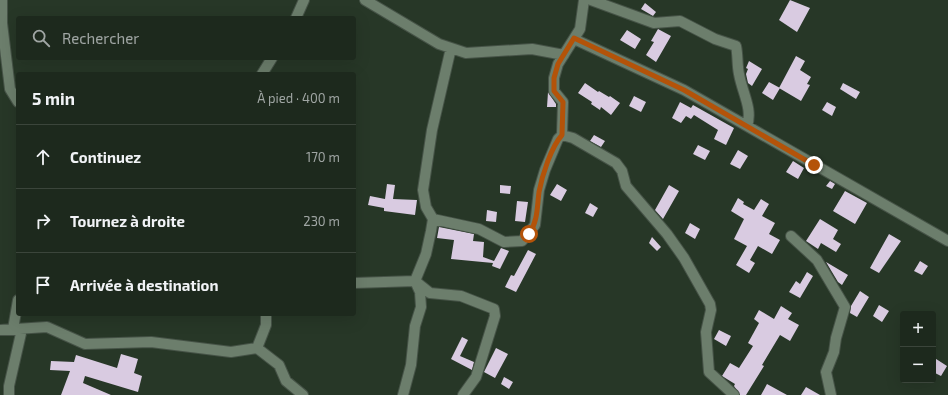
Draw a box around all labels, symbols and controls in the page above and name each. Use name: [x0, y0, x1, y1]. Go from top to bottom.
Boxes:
search box: [16, 16, 356, 60]
icon: search: [30, 27, 52, 49]
text: Rechercher: [62, 29, 139, 47]
text: 5 min: [32, 88, 75, 108]
text: À pied · 400 m: [257, 90, 340, 106]
icon: ahead: [32, 146, 54, 168]
text: Continuez: [70, 148, 141, 166]
text: 170 m: [306, 149, 340, 165]
route end: [805, 156, 823, 174]
icon: right: [32, 210, 54, 232]
text: Tournez à droite: [70, 212, 185, 230]
text: 230 m: [303, 213, 340, 229]
route start: [520, 225, 538, 243]
icon: arrive: [32, 274, 54, 296]
text: Arrivée à destination: [70, 276, 218, 294]
map controls: [900, 311, 936, 383]
button: +: [900, 311, 936, 347]
button: −: [900, 347, 936, 383]

